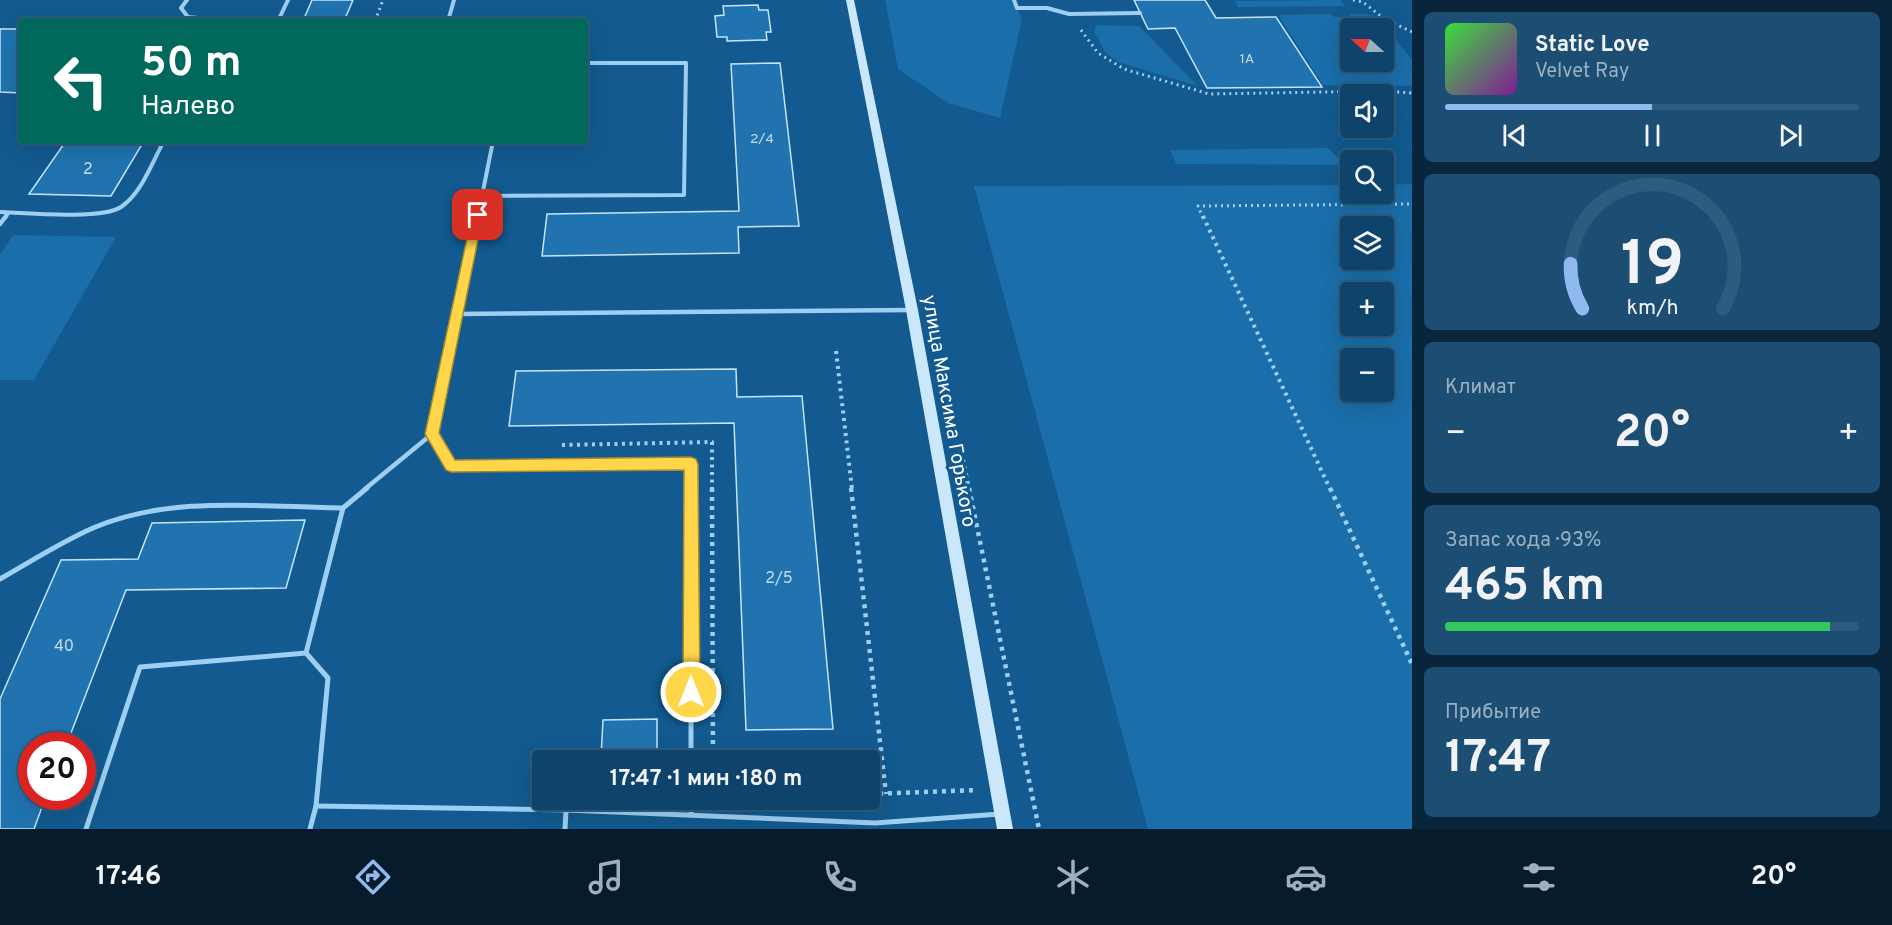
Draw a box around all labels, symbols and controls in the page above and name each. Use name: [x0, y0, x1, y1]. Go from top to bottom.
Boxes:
north arrow: [1340, 18, 1394, 72]
map controls: [1340, 18, 1394, 402]
text: Static Love: [1535, 32, 1649, 59]
text: 50 m: [141, 38, 242, 91]
icon: left: [42, 42, 120, 120]
house number: 1А: [1240, 51, 1254, 68]
text: Velvet Ray: [1535, 59, 1629, 85]
button: sound: [1340, 84, 1394, 138]
text: Налево: [141, 90, 235, 124]
icon: previous: [1498, 119, 1531, 152]
icon: pause: [1636, 119, 1669, 152]
icon: next: [1774, 119, 1807, 152]
house number: 2/4: [750, 131, 774, 148]
button: search: [1340, 150, 1394, 204]
house number: 2: [83, 160, 93, 180]
pin: [452, 189, 503, 240]
icon: arrive: [461, 198, 494, 231]
button: layers: [1340, 216, 1394, 270]
text: 19: [1620, 228, 1684, 307]
button: +: [1340, 282, 1394, 336]
street label: улица Максима Горького: [915, 293, 981, 529]
text: km/h: [1626, 296, 1678, 323]
button: −: [1340, 348, 1394, 402]
text: Климат: [1445, 375, 1516, 401]
text: 20°: [1614, 406, 1690, 463]
text: −: [1445, 414, 1466, 456]
text: +: [1838, 414, 1859, 456]
text: Запас хода · 93%: [1445, 528, 1601, 554]
text: 465 km: [1445, 559, 1605, 616]
house number: 2/5: [765, 569, 793, 589]
house number: 40: [54, 637, 74, 657]
position arrow: [659, 660, 723, 724]
text: Прибытие: [1445, 700, 1541, 726]
text: 17:47: [1445, 731, 1551, 788]
speed limit sign: 20: [18, 732, 96, 810]
text: 17:47 · 1 мин · 180 m: [610, 766, 802, 793]
icon: directions: [352, 856, 394, 898]
icon: music: [585, 856, 627, 898]
icon: phone: [819, 856, 861, 898]
icon: climate: [1052, 856, 1094, 898]
icon: car: [1285, 856, 1327, 898]
icon: filters: [1518, 856, 1560, 898]
text: 17:46: [96, 860, 161, 894]
text: 20°: [1751, 860, 1796, 894]

